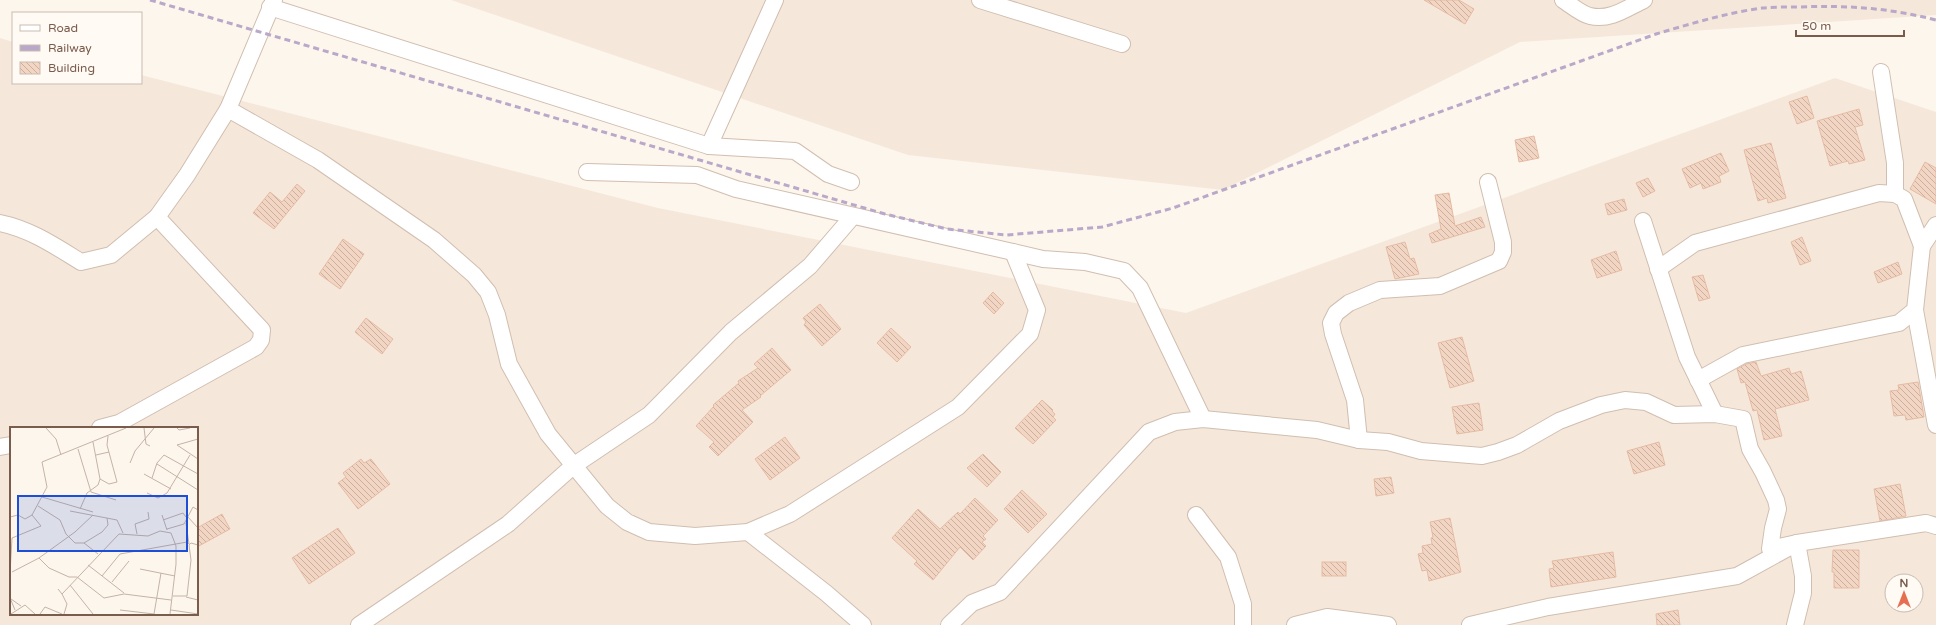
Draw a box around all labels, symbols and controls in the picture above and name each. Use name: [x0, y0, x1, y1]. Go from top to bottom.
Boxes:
legend: [12, 12, 142, 84]
scale bar: [1796, 12, 1904, 38]
text: 50 m: [1802, 19, 1831, 33]
text: Road: [48, 21, 78, 35]
text: Railway: [48, 41, 92, 55]
text: Building: [48, 61, 95, 75]
inset map: [10, 427, 198, 615]
north arrow: [1884, 573, 1924, 613]
text: N: [1900, 577, 1908, 590]

